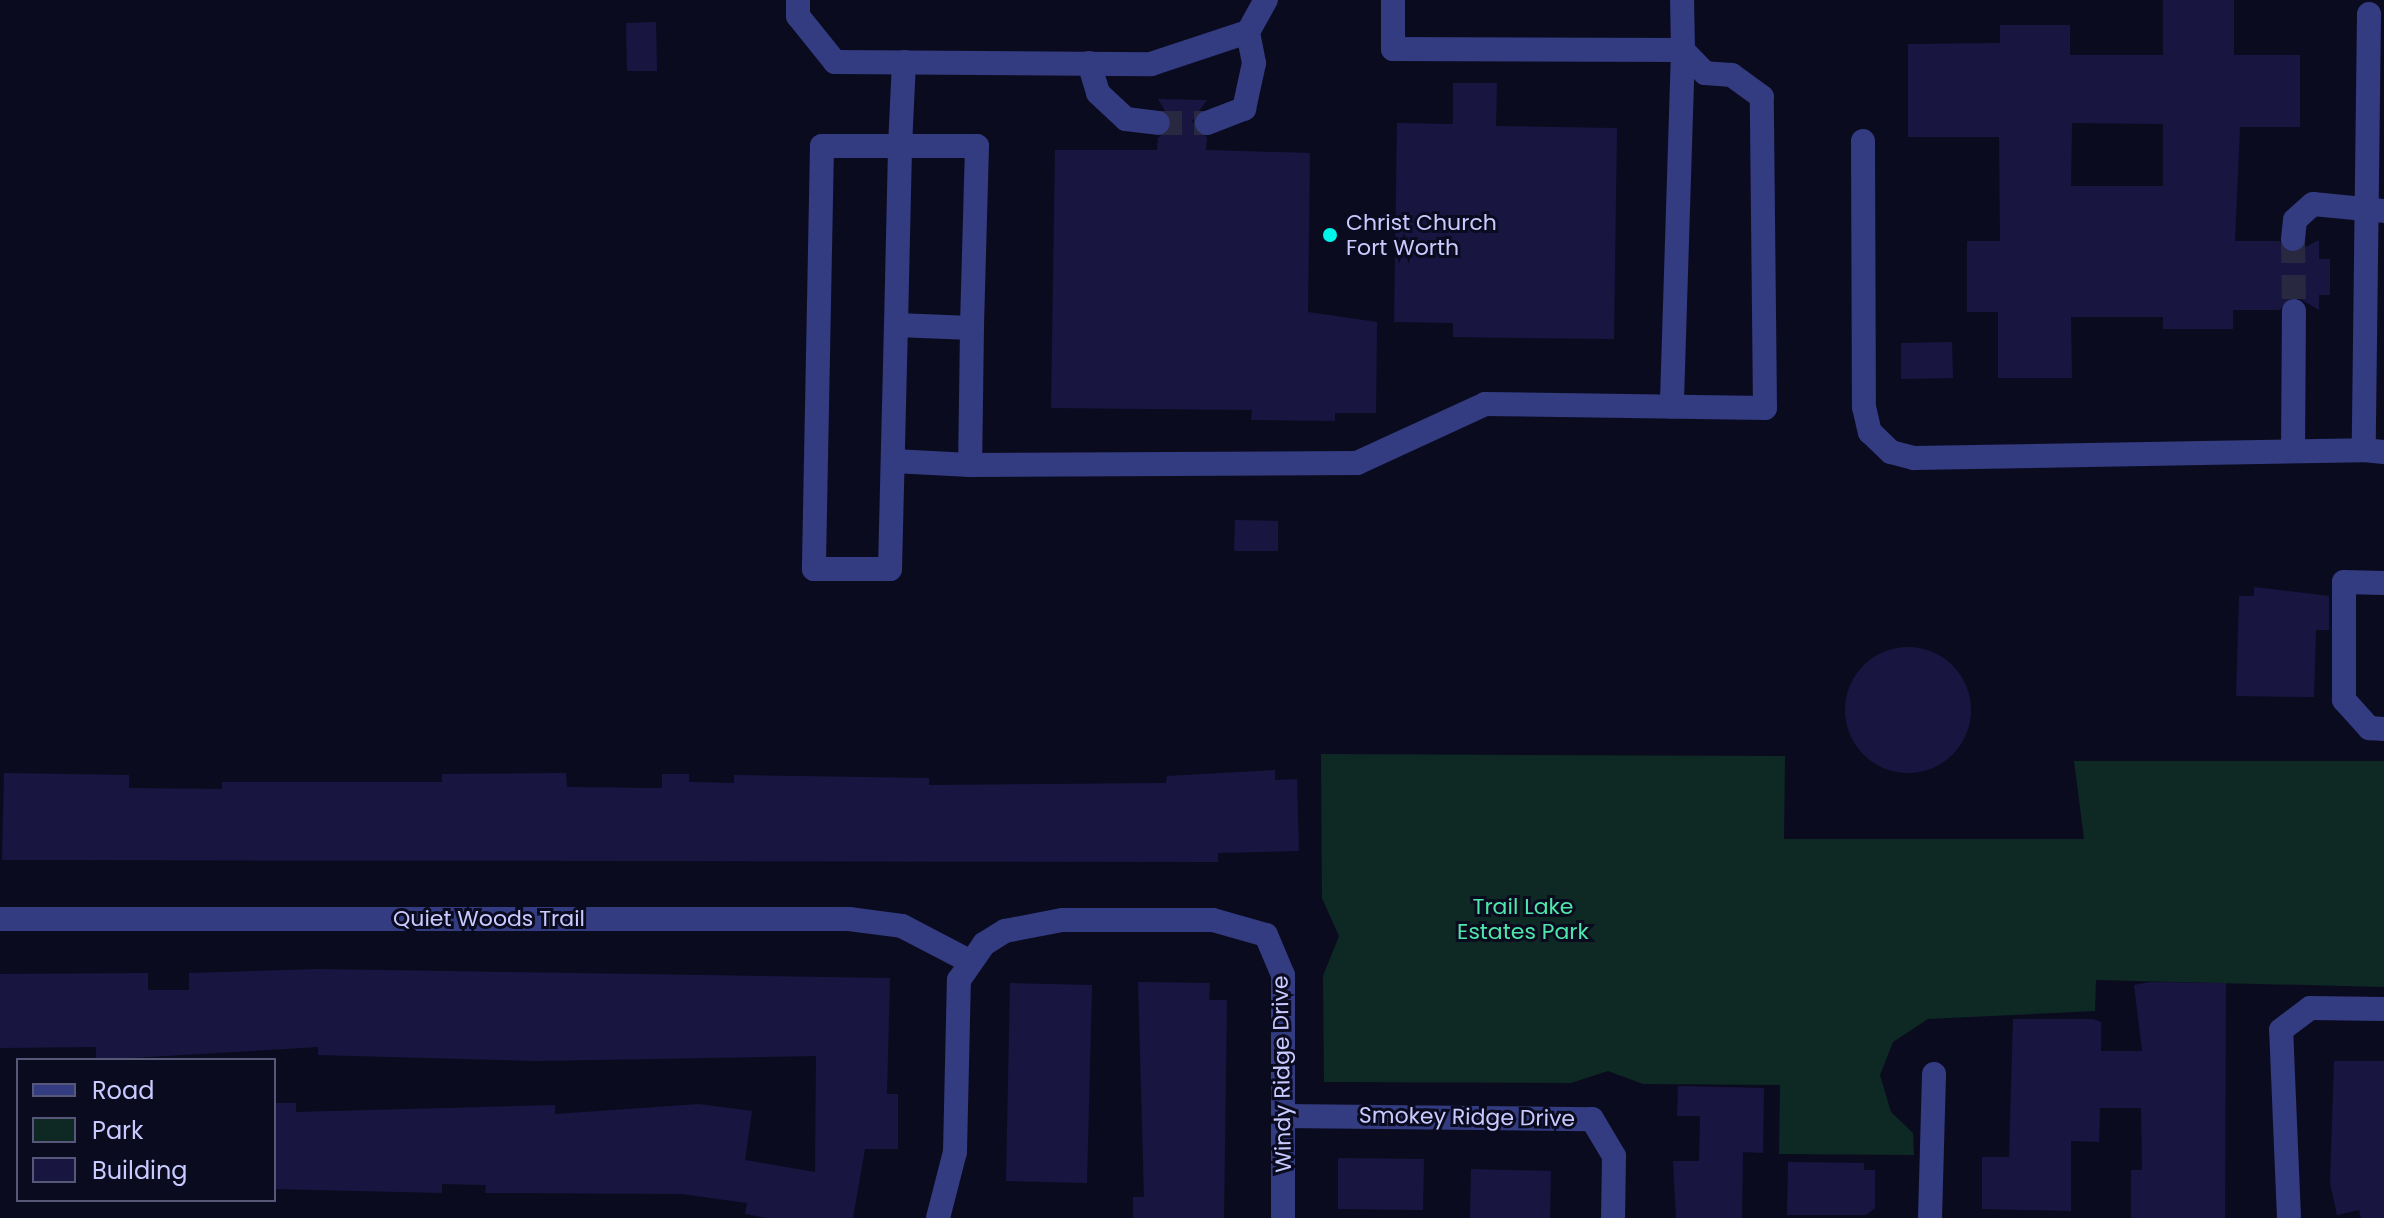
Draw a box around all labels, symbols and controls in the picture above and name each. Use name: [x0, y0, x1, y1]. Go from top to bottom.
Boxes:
place label: Christ Church Fort Worth: [1346, 209, 1497, 260]
marker: Christ Church Fort Worth: [1321, 226, 1339, 244]
park label: Trail Lake Estates Park: [1457, 893, 1589, 944]
street label: Quiet Woods Trail: [393, 906, 585, 932]
street label: Windy Ridge Drive: [1267, 975, 1297, 1173]
legend: [16, 1058, 276, 1202]
text: Road: [92, 1074, 154, 1107]
street label: Smokey Ridge Drive: [1359, 1102, 1575, 1132]
text: Park: [92, 1114, 143, 1147]
text: Building: [92, 1154, 188, 1187]

